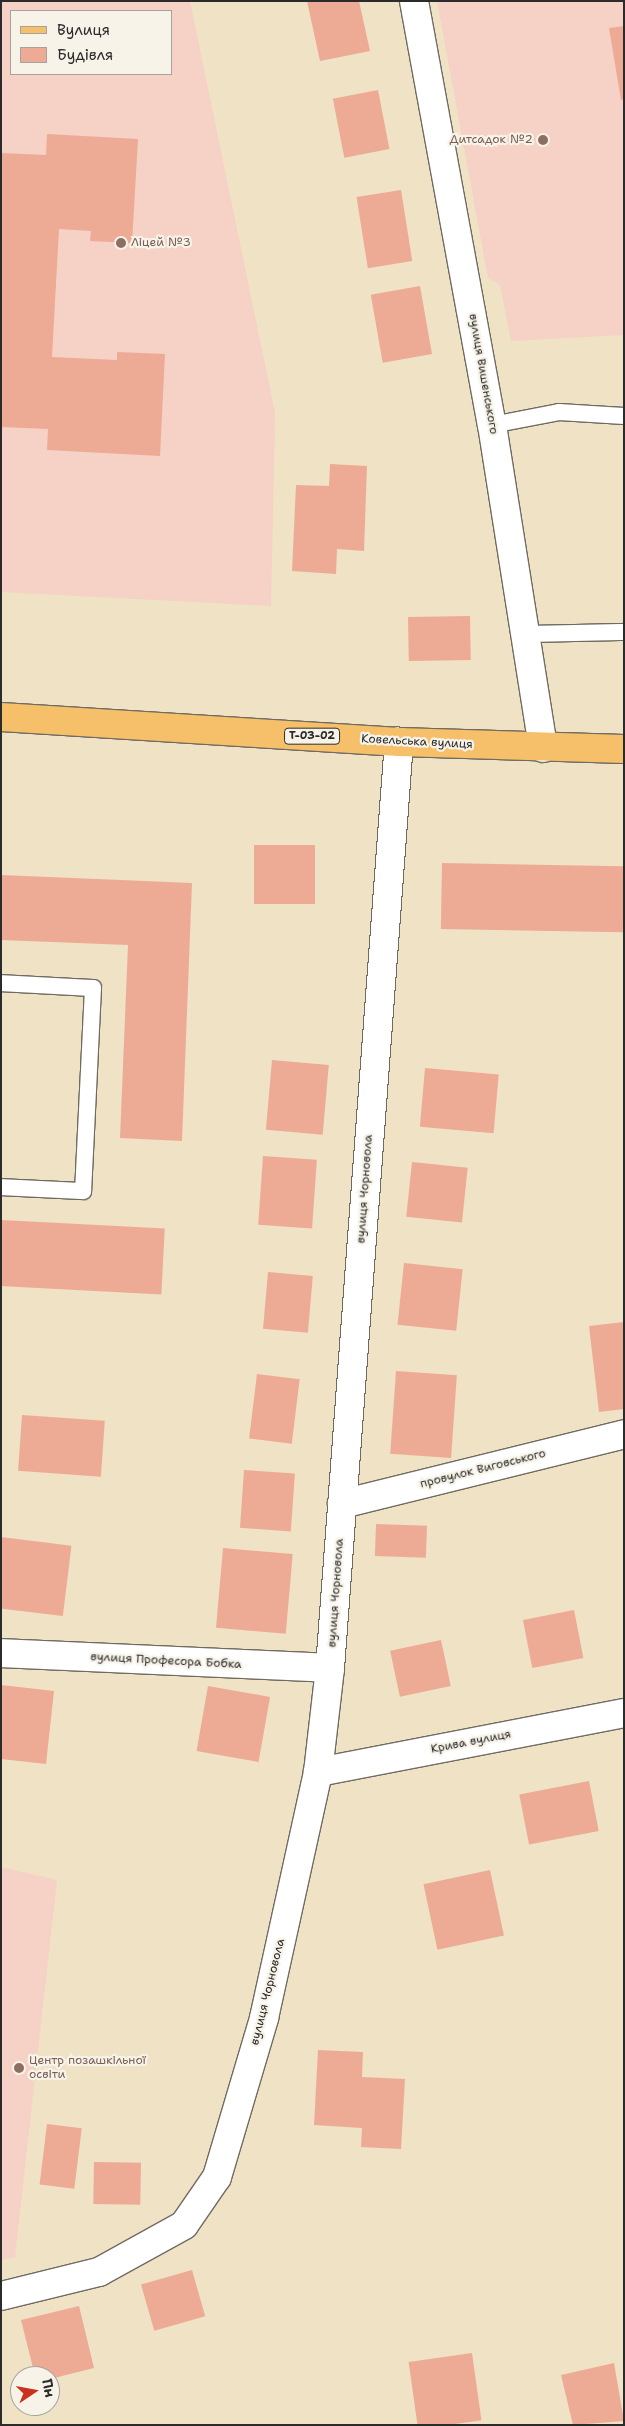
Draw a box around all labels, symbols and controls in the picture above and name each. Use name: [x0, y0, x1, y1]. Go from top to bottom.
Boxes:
legend: [10, 10, 172, 75]
text: Вулиця: [57, 20, 110, 40]
text: Будівля: [57, 45, 113, 65]
place label: Дитсадок №2: [450, 133, 533, 147]
marker: Дитсадок №2: [537, 134, 549, 146]
place label: Ліцей №3: [131, 236, 191, 250]
marker: Ліцей №3: [115, 237, 127, 249]
street label: вулиця Вишенського: [465, 313, 501, 435]
road number: Т-03-02: [283, 728, 341, 744]
street label: Ковельська вулиця: [361, 732, 473, 752]
street label: вулиця Чорновола: [354, 1134, 376, 1244]
street label: провулок Виговського: [419, 1446, 547, 1492]
street label: вулиця Чорновола: [325, 1538, 347, 1648]
street label: вулиця Професора Бобка: [90, 1650, 242, 1672]
street label: Крива вулиця: [430, 1727, 512, 1757]
street label: вулиця Чорновола: [248, 1937, 288, 2047]
place label: Центр позашкільної освіти: [29, 2054, 146, 2082]
marker: Центр позашкільної освіти: [13, 2062, 25, 2074]
north arrow: [10, 2366, 60, 2416]
text: Пн: [38, 2377, 59, 2399]

